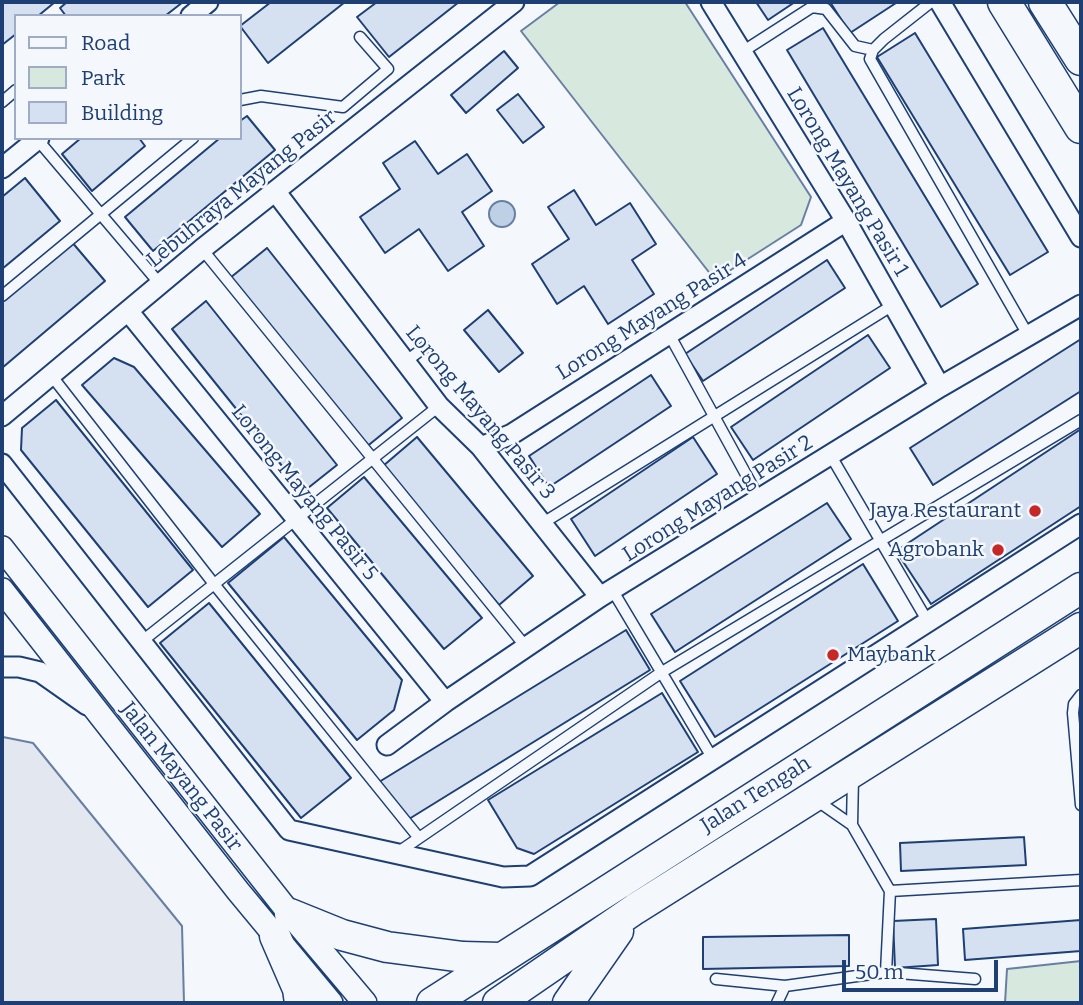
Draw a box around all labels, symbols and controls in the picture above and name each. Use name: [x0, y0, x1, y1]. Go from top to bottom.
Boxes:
legend: [14, 14, 242, 140]
text: Road: [81, 30, 130, 56]
text: Park: [81, 65, 125, 91]
street label: Lorong Mayang Pasir 1: [781, 83, 913, 281]
text: Building: [81, 100, 163, 126]
street label: Lebuhraya Mayang Pasir: [142, 105, 342, 273]
street label: Lorong Mayang Pasir 4: [552, 248, 752, 386]
street label: Lorong Mayang Pasir 3: [400, 321, 560, 505]
street label: Lorong Mayang Pasir 5: [225, 400, 383, 586]
street label: Lorong Mayang Pasir 2: [619, 430, 817, 568]
place label: Jaya Restaurant: [869, 498, 1021, 524]
marker: Jaya Restaurant: [1027, 503, 1043, 519]
place label: Agrobank: [888, 537, 984, 563]
marker: Agrobank: [990, 542, 1006, 558]
place label: Maybank: [847, 642, 936, 668]
marker: Maybank: [825, 647, 841, 663]
street label: Jalan Mayang Pasir: [115, 697, 247, 857]
street label: Jalan Tengah: [696, 751, 816, 839]
scale bar: [845, 946, 1001, 990]
text: 50 m: [855, 959, 904, 985]

